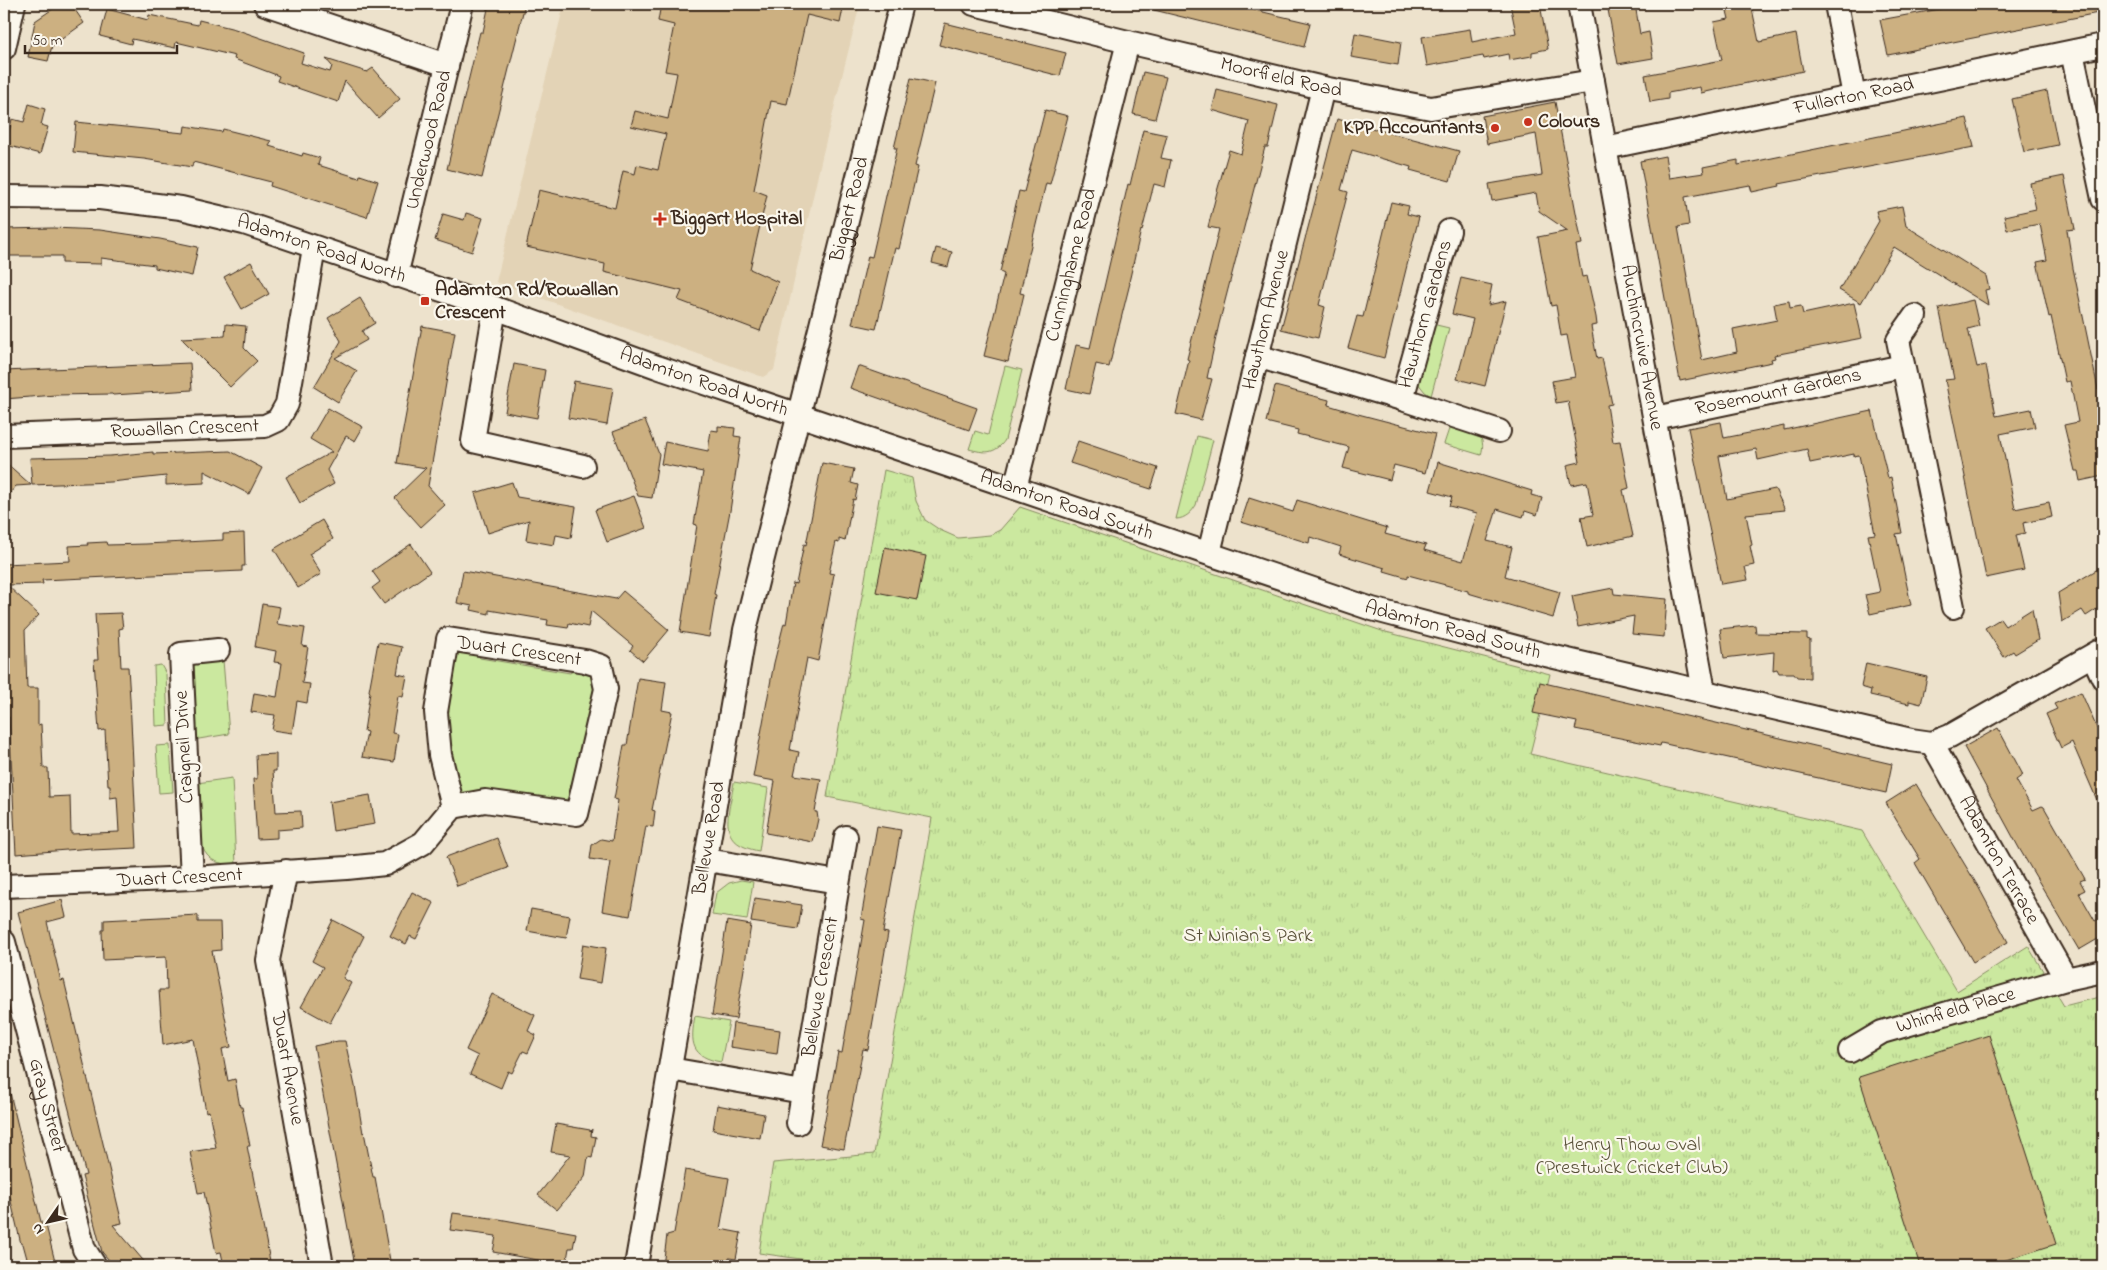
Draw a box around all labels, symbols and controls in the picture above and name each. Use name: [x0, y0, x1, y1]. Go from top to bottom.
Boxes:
scale bar: [25, 22, 178, 54]
text: 50 m: [32, 30, 63, 52]
street label: Moorfield Road: [1217, 50, 1344, 106]
street label: Underwood Road: [398, 67, 460, 213]
street label: Fullarton Road: [1790, 70, 1917, 123]
place label: Colours: [1538, 108, 1600, 137]
place label: KPP Accountants: [1344, 114, 1485, 143]
marker: Colours: [1522, 116, 1534, 128]
marker: KPP Accountants: [1489, 122, 1501, 134]
street label: Biggart Road: [823, 154, 877, 266]
street label: Cunninghame Road: [1038, 185, 1105, 345]
place label: Biggart Hospital: [670, 205, 802, 235]
street label: Adamton Road North: [234, 207, 410, 291]
marker: Biggart Hospital: [653, 212, 667, 226]
street label: Hawthorn Gardens: [1391, 237, 1460, 392]
street label: Hawthorn Avenue: [1235, 247, 1297, 393]
street label: Auchincruive Avenue: [1612, 262, 1671, 433]
place label: Adamton Rd/Rowallan Crescent: [435, 276, 618, 328]
marker: Adamton Rd/Rowallan Crescent: [419, 295, 431, 307]
street label: Adamton Road North: [615, 340, 792, 425]
street label: Rosemount Gardens: [1692, 361, 1864, 424]
street label: Rowallan Crescent: [110, 412, 260, 446]
street label: Adamton Road South: [976, 463, 1157, 548]
street label: Adamton Road South: [1360, 593, 1544, 667]
street label: Duart Crescent: [454, 629, 583, 675]
street label: Craigneil Drive: [168, 690, 203, 804]
street label: Bellevue Road: [685, 779, 733, 898]
street label: Adamton Terrace: [1951, 791, 2047, 930]
street label: Duart Crescent: [115, 860, 244, 896]
street label: Bellevue Crescent: [795, 914, 847, 1060]
park label: St Ninian's Park: [1183, 922, 1313, 951]
street label: Whinfield Place: [1893, 980, 2019, 1042]
street label: Duart Avenue: [263, 1009, 311, 1128]
street label: Gray Street: [20, 1055, 73, 1156]
park label: Henry Thow Oval (Prestwick Cricket Club): [1536, 1131, 1728, 1183]
north arrow: [22, 1198, 72, 1248]
text: N: [27, 1219, 50, 1238]

